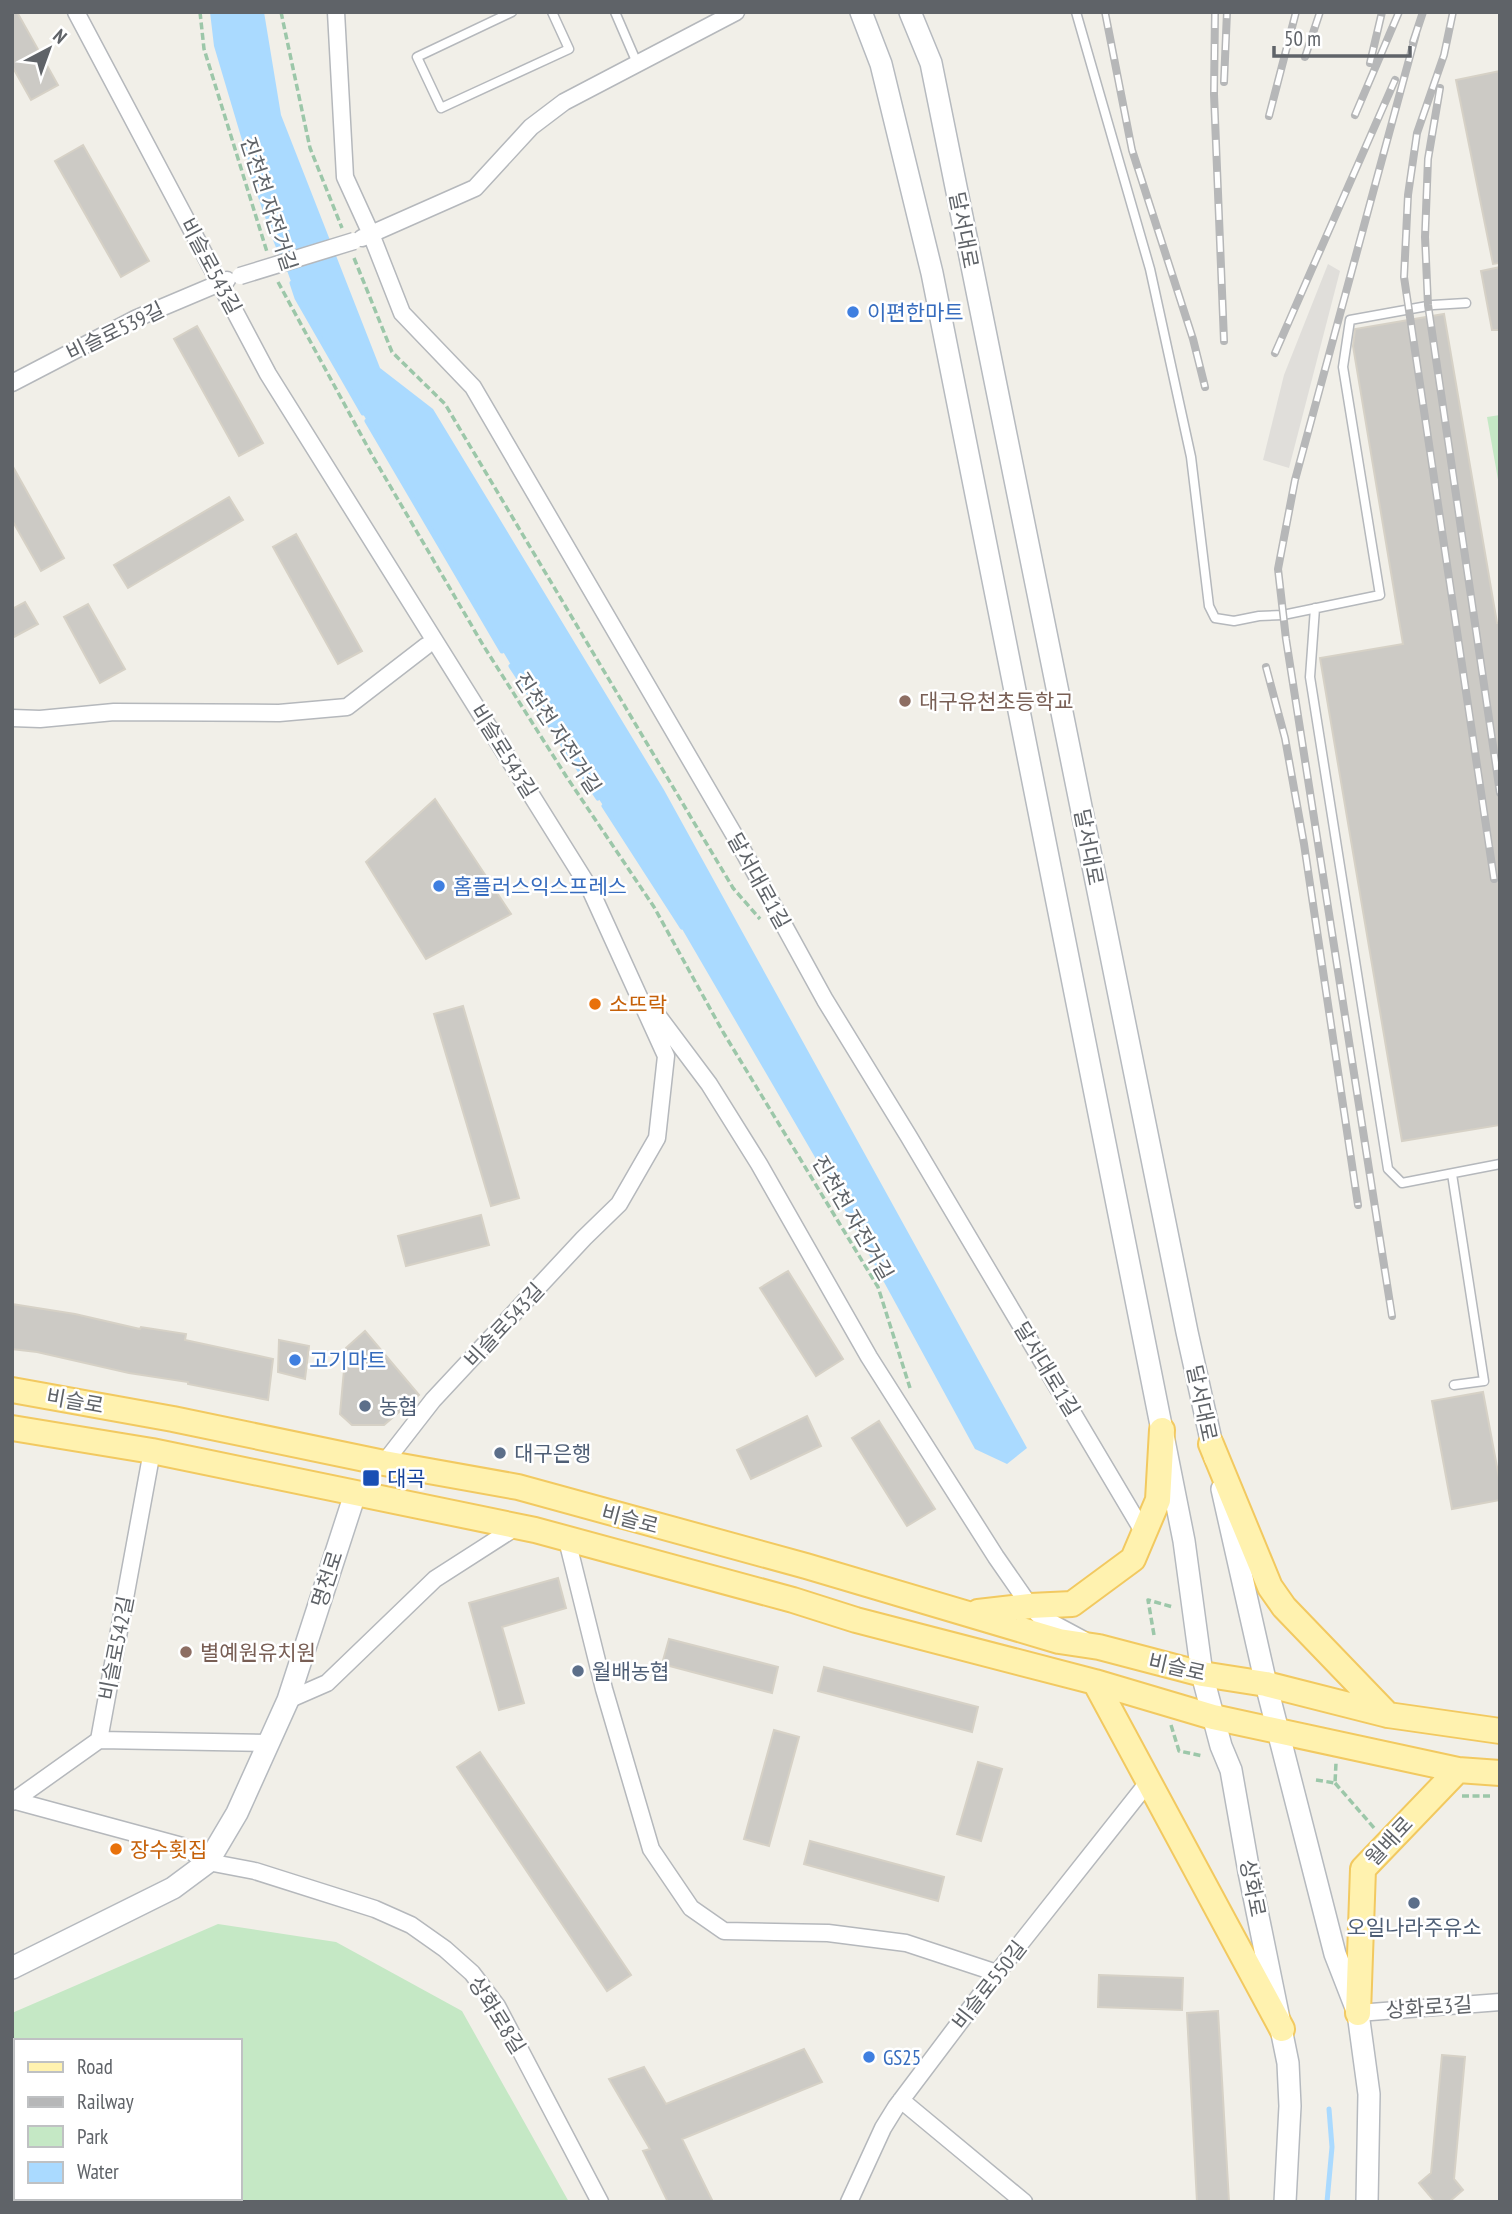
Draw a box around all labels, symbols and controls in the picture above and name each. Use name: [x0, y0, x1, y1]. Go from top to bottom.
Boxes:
north arrow: [14, 14, 84, 84]
scale bar: [1274, 14, 1410, 58]
text: N: [48, 24, 72, 49]
text: 50 m: [1284, 25, 1321, 52]
street label: 진천천 자전거길: [235, 133, 303, 275]
street label: 달서대로: [943, 189, 985, 271]
street label: 비슬로543길: [174, 213, 248, 319]
street label: 비슬로539길: [62, 296, 168, 366]
place label: 이편한마트: [867, 299, 964, 326]
marker: 이편한마트: [845, 304, 861, 320]
street label: 진천천 자전거길: [509, 667, 607, 799]
place label: 대구유천초등학교: [919, 688, 1074, 715]
marker: 대구유천초등학교: [897, 693, 913, 709]
street label: 비슬로543길: [465, 699, 543, 803]
street label: 달서대로: [1068, 806, 1110, 888]
street label: 달서대로1길: [721, 828, 797, 934]
place label: 홈플러스익스프레스: [453, 873, 627, 900]
marker: 홈플러스익스프레스: [431, 878, 447, 894]
place label: 소뜨락: [609, 991, 667, 1018]
marker: 소뜨락: [587, 996, 603, 1012]
street label: 진천천 자전거길: [806, 1151, 900, 1285]
street label: 비슬로543길: [458, 1277, 550, 1373]
street label: 달서대로1길: [1008, 1317, 1086, 1421]
place label: 고기마트: [309, 1347, 386, 1374]
marker: 고기마트: [287, 1352, 303, 1368]
street label: 달서대로: [1181, 1362, 1223, 1444]
street label: 비슬로: [44, 1383, 106, 1419]
place label: 농협: [379, 1393, 418, 1420]
marker: 농협: [357, 1398, 373, 1414]
place label: 대구은행: [514, 1440, 591, 1467]
marker: 대구은행: [492, 1445, 508, 1461]
place label: 대곡: [387, 1465, 426, 1492]
marker: 대곡: [361, 1468, 381, 1488]
street label: 비슬로: [599, 1498, 661, 1540]
street label: 명천로: [305, 1547, 349, 1611]
street label: 비슬로542길: [93, 1594, 139, 1702]
place label: 별예원유치원: [200, 1639, 316, 1666]
marker: 별예원유치원: [178, 1644, 194, 1660]
street label: 비슬로: [1146, 1647, 1208, 1687]
place label: 월배농협: [592, 1658, 669, 1685]
marker: 월배농협: [570, 1663, 586, 1679]
street label: 월배로: [1359, 1811, 1419, 1871]
place label: 장수횟집: [130, 1836, 207, 1863]
marker: 장수횟집: [108, 1841, 124, 1857]
street label: 상화로: [1234, 1857, 1272, 1919]
marker: 오일나라주유소: [1406, 1895, 1422, 1911]
place label: 오일나라주유소: [1346, 1914, 1482, 1941]
street label: 비슬로550길: [946, 1935, 1032, 2035]
street label: 상화로8길: [463, 1971, 531, 2059]
street label: 상화로3길: [1385, 1991, 1473, 2023]
legend: [14, 2039, 242, 2200]
place label: GS25: [883, 2044, 921, 2071]
marker: GS25: [861, 2049, 877, 2065]
text: Road: [77, 2053, 113, 2080]
text: Railway: [77, 2088, 134, 2115]
text: Park: [77, 2123, 108, 2150]
text: Water: [77, 2158, 119, 2185]

